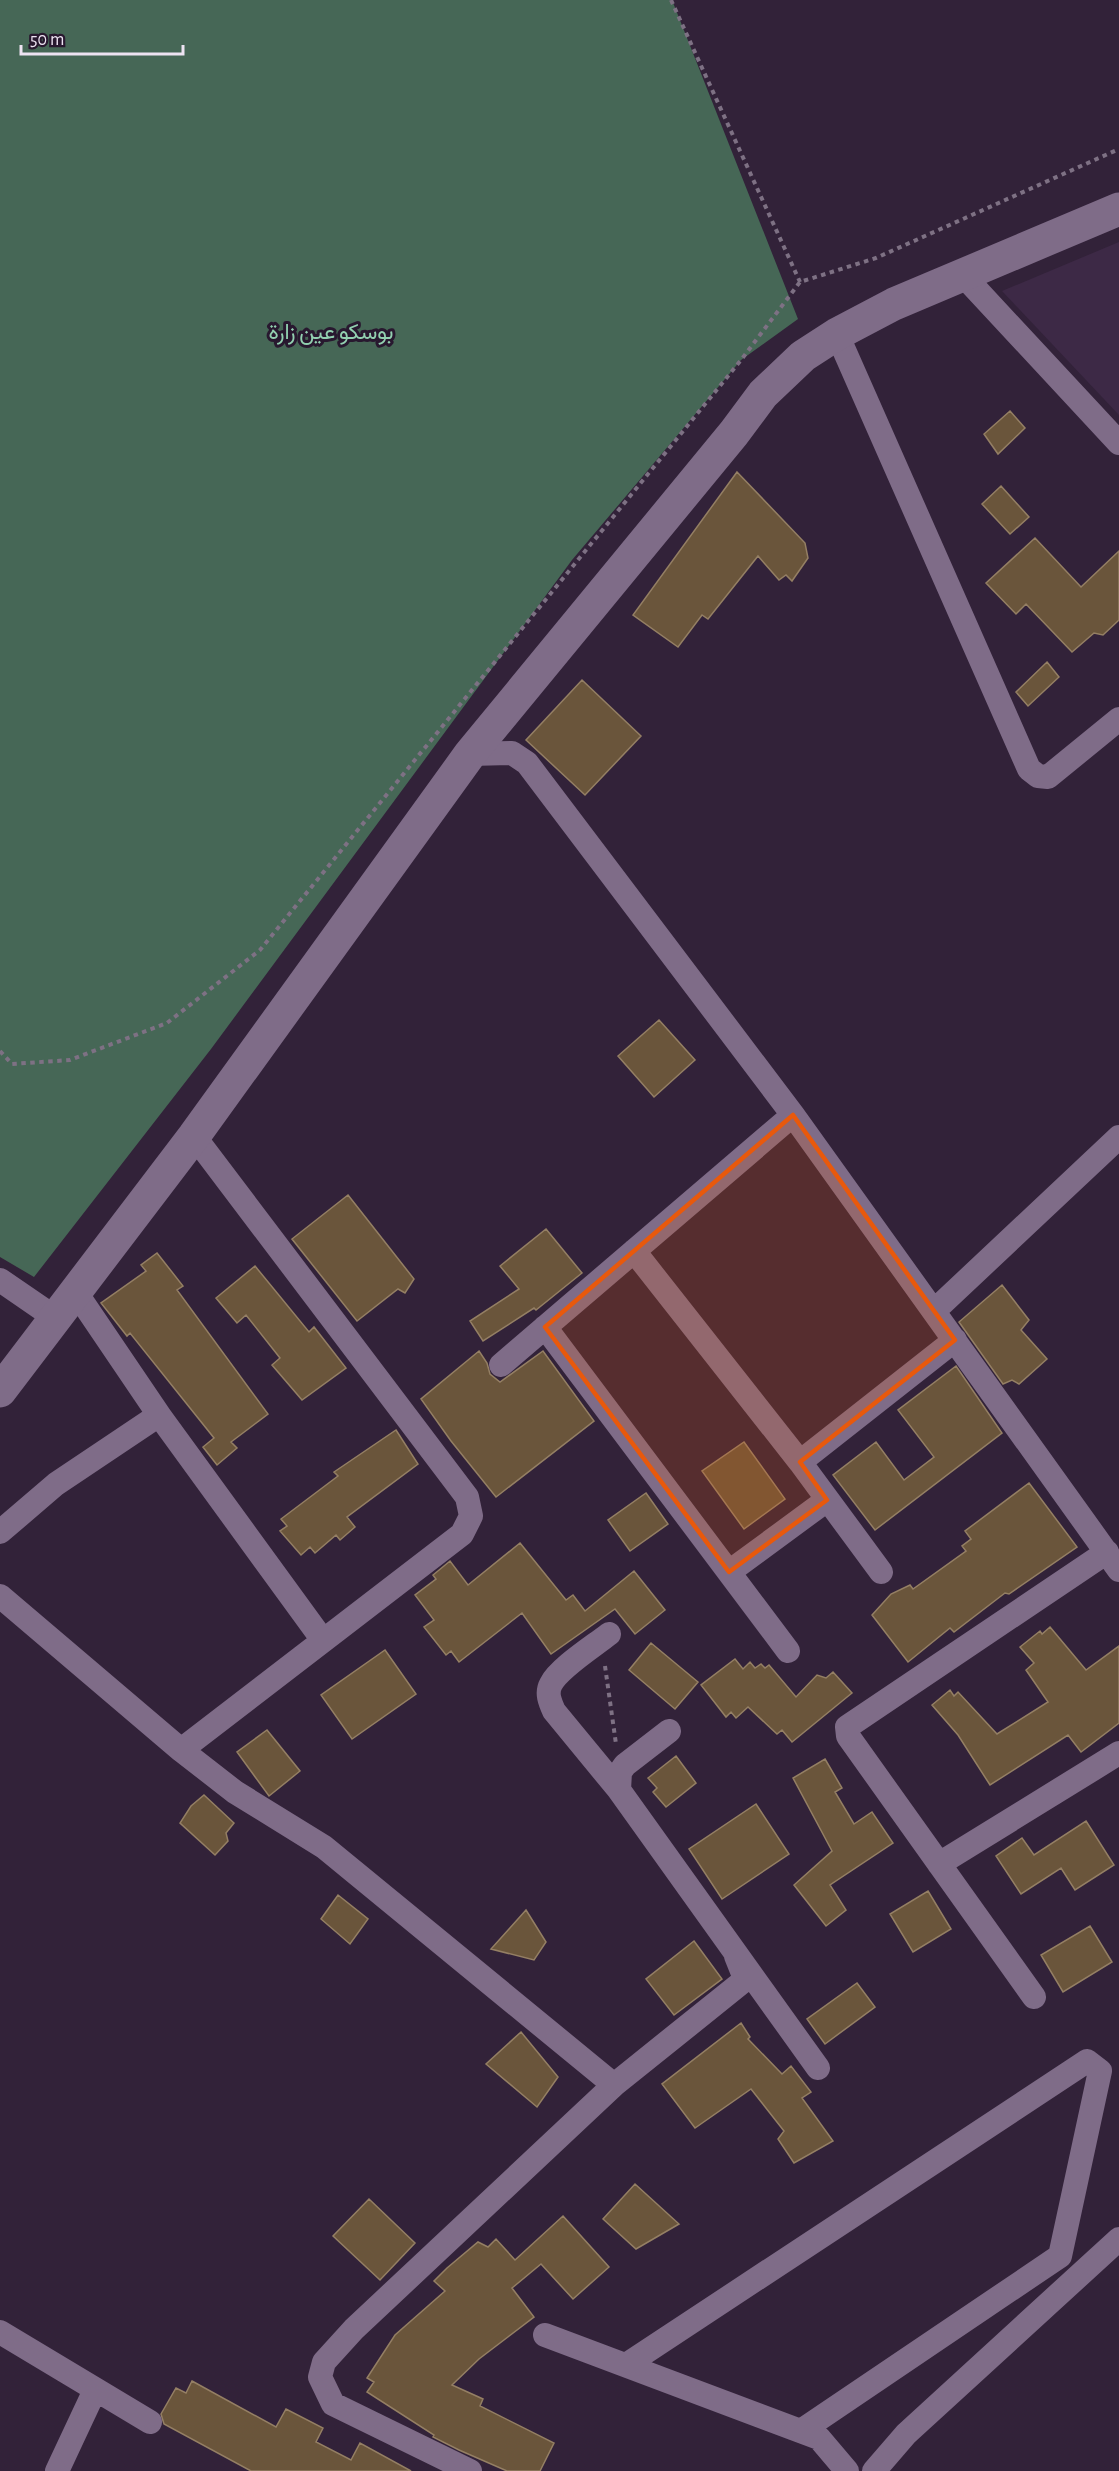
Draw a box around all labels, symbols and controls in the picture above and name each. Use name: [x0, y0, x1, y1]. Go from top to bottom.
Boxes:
scale bar: [21, 18, 183, 56]
text: 50 m: [30, 31, 64, 49]
park label: بوسكو عين زارة: [268, 321, 394, 345]

